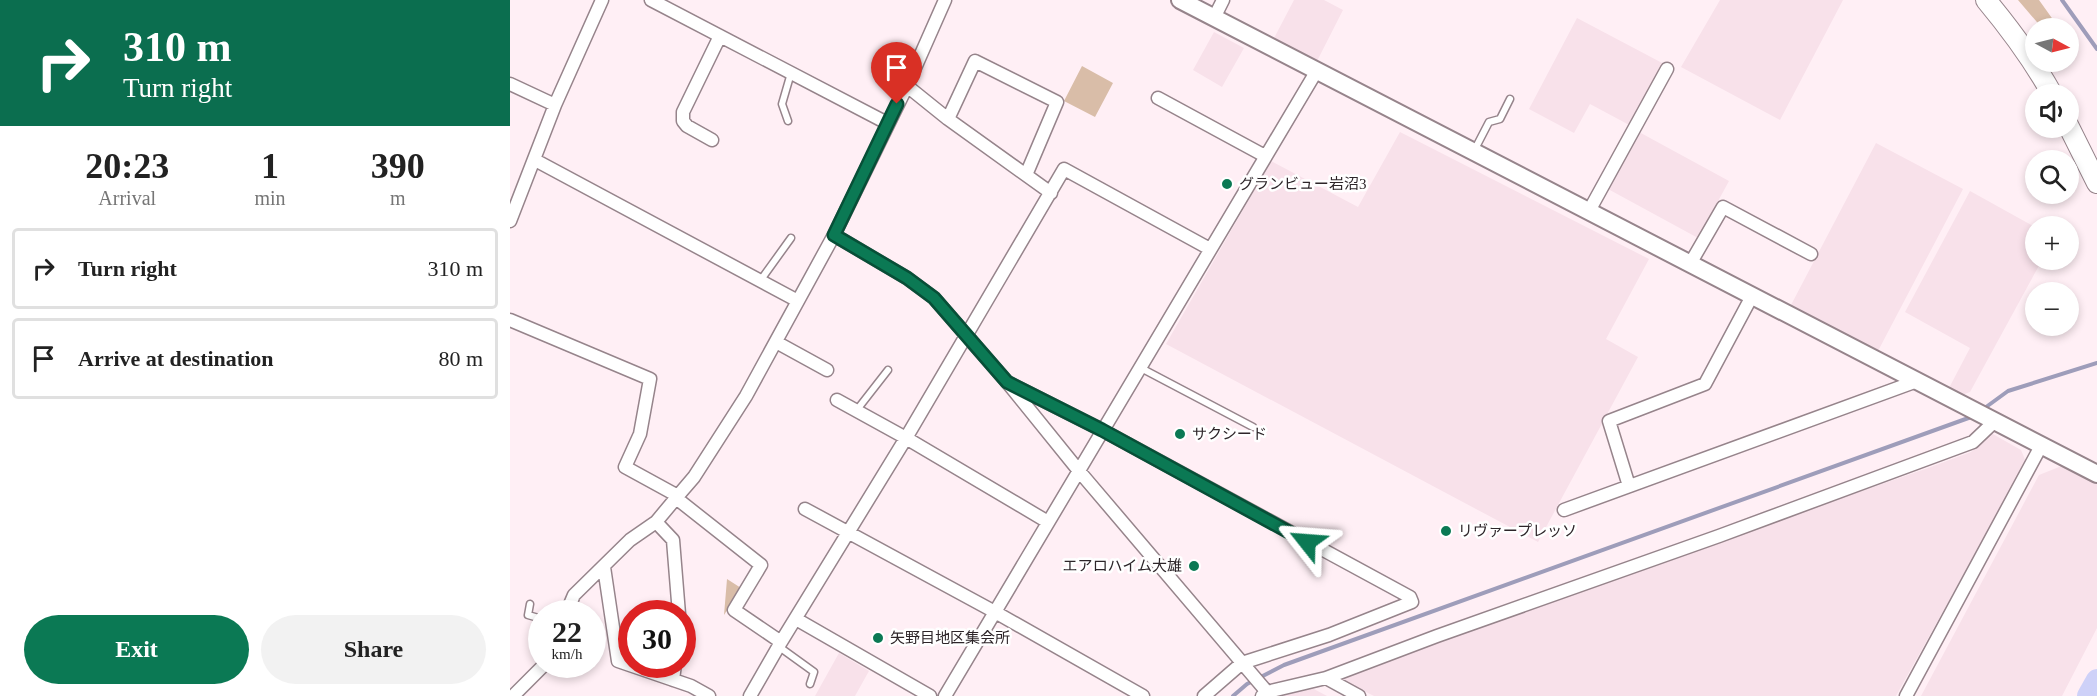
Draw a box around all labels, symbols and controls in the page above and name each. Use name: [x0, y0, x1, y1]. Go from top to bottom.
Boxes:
north arrow: [2025, 18, 2079, 72]
map controls: [2025, 18, 2079, 336]
icon: right: [24, 24, 102, 102]
text: 310 m: [123, 24, 232, 70]
pin: [871, 42, 922, 104]
icon: arrive: [880, 51, 913, 84]
text: Turn right: [123, 73, 232, 103]
button: sound: [2025, 84, 2079, 138]
text: 20:23: [85, 146, 169, 186]
text: 1: [261, 146, 279, 186]
text: 390: [371, 146, 425, 186]
button: search: [2025, 150, 2079, 204]
place label: グランビュー岩沼3: [1239, 176, 1367, 192]
marker: グランビュー岩沼3: [1220, 177, 1234, 191]
text: Arrival: [98, 187, 156, 209]
text: min: [254, 187, 286, 209]
text: m: [390, 187, 406, 209]
button: +: [2025, 216, 2079, 270]
icon: right: [27, 252, 60, 285]
text: Turn right: [78, 256, 177, 281]
text: 310 m: [427, 256, 483, 281]
button: −: [2025, 282, 2079, 336]
icon: arrive: [27, 342, 60, 375]
text: Arrive at destination: [78, 346, 274, 371]
text: 80 m: [438, 346, 483, 371]
place label: サクシード: [1192, 426, 1267, 442]
marker: サクシード: [1173, 427, 1187, 441]
position arrow: [1275, 510, 1339, 574]
place label: リヴァープレッソ: [1458, 523, 1577, 539]
marker: リヴァープレッソ: [1439, 524, 1453, 538]
place label: エアロハイム大雄: [1063, 558, 1182, 574]
marker: エアロハイム大雄: [1187, 559, 1201, 573]
speed limit sign: 30: [618, 600, 696, 678]
button: Exit: [24, 615, 249, 684]
button: Share: [261, 615, 486, 684]
text: 22: [552, 615, 582, 648]
place label: 矢野目地区集会所: [890, 630, 1010, 646]
marker: 矢野目地区集会所: [871, 631, 885, 645]
text: km/h: [552, 646, 582, 662]

